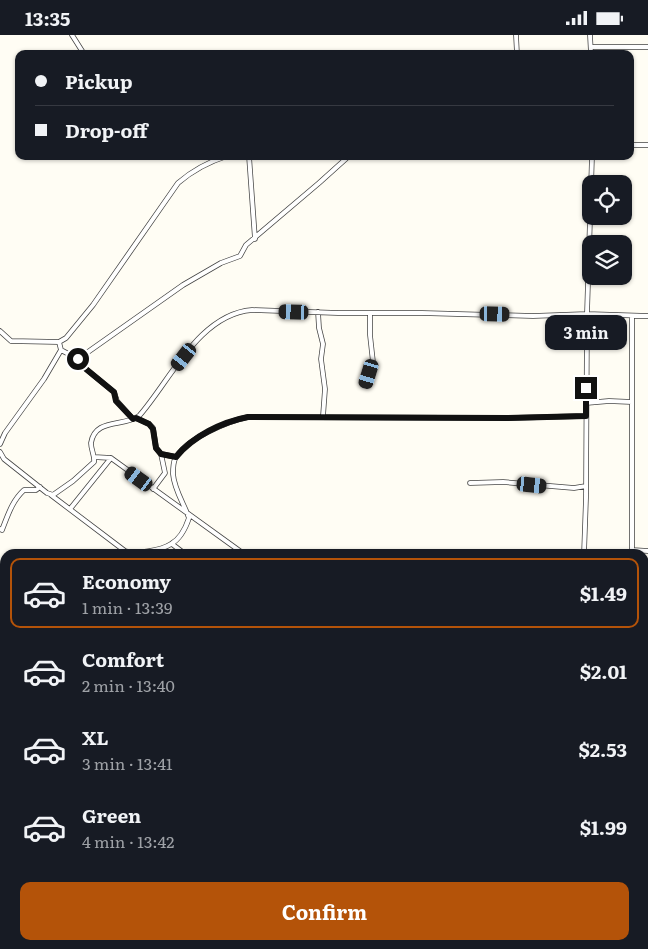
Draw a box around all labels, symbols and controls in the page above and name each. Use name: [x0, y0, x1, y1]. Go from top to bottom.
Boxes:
text: 13:35: [25, 4, 70, 32]
text: Pickup: [65, 67, 133, 95]
text: Drop-off: [65, 116, 148, 144]
map controls: [582, 175, 632, 285]
button: locate: [582, 175, 632, 225]
button: layers: [582, 235, 632, 285]
car: [278, 304, 309, 320]
car: [479, 306, 510, 322]
callout: 3 min: [545, 315, 627, 351]
text: 3 min: [563, 320, 609, 344]
car: [168, 341, 199, 373]
route start: [67, 348, 89, 370]
car: [357, 357, 380, 391]
route end: [575, 377, 597, 399]
car: [122, 464, 155, 494]
car: [516, 476, 547, 494]
text: Economy: [82, 567, 171, 595]
icon: car: [22, 571, 67, 616]
text: $1.49: [580, 579, 627, 607]
text: 1 min · 13:39: [82, 595, 172, 619]
text: Comfort: [82, 645, 164, 673]
icon: car: [22, 649, 67, 694]
text: $2.01: [580, 657, 627, 685]
text: 2 min · 13:40: [82, 673, 175, 697]
text: XL: [82, 723, 109, 751]
icon: car: [22, 727, 67, 772]
text: $2.53: [578, 735, 627, 763]
text: 3 min · 13:41: [82, 751, 173, 775]
text: Green: [82, 801, 141, 829]
icon: car: [22, 805, 67, 850]
text: $1.99: [580, 813, 627, 841]
text: 4 min · 13:42: [82, 829, 174, 853]
button: Confirm: [20, 882, 629, 940]

